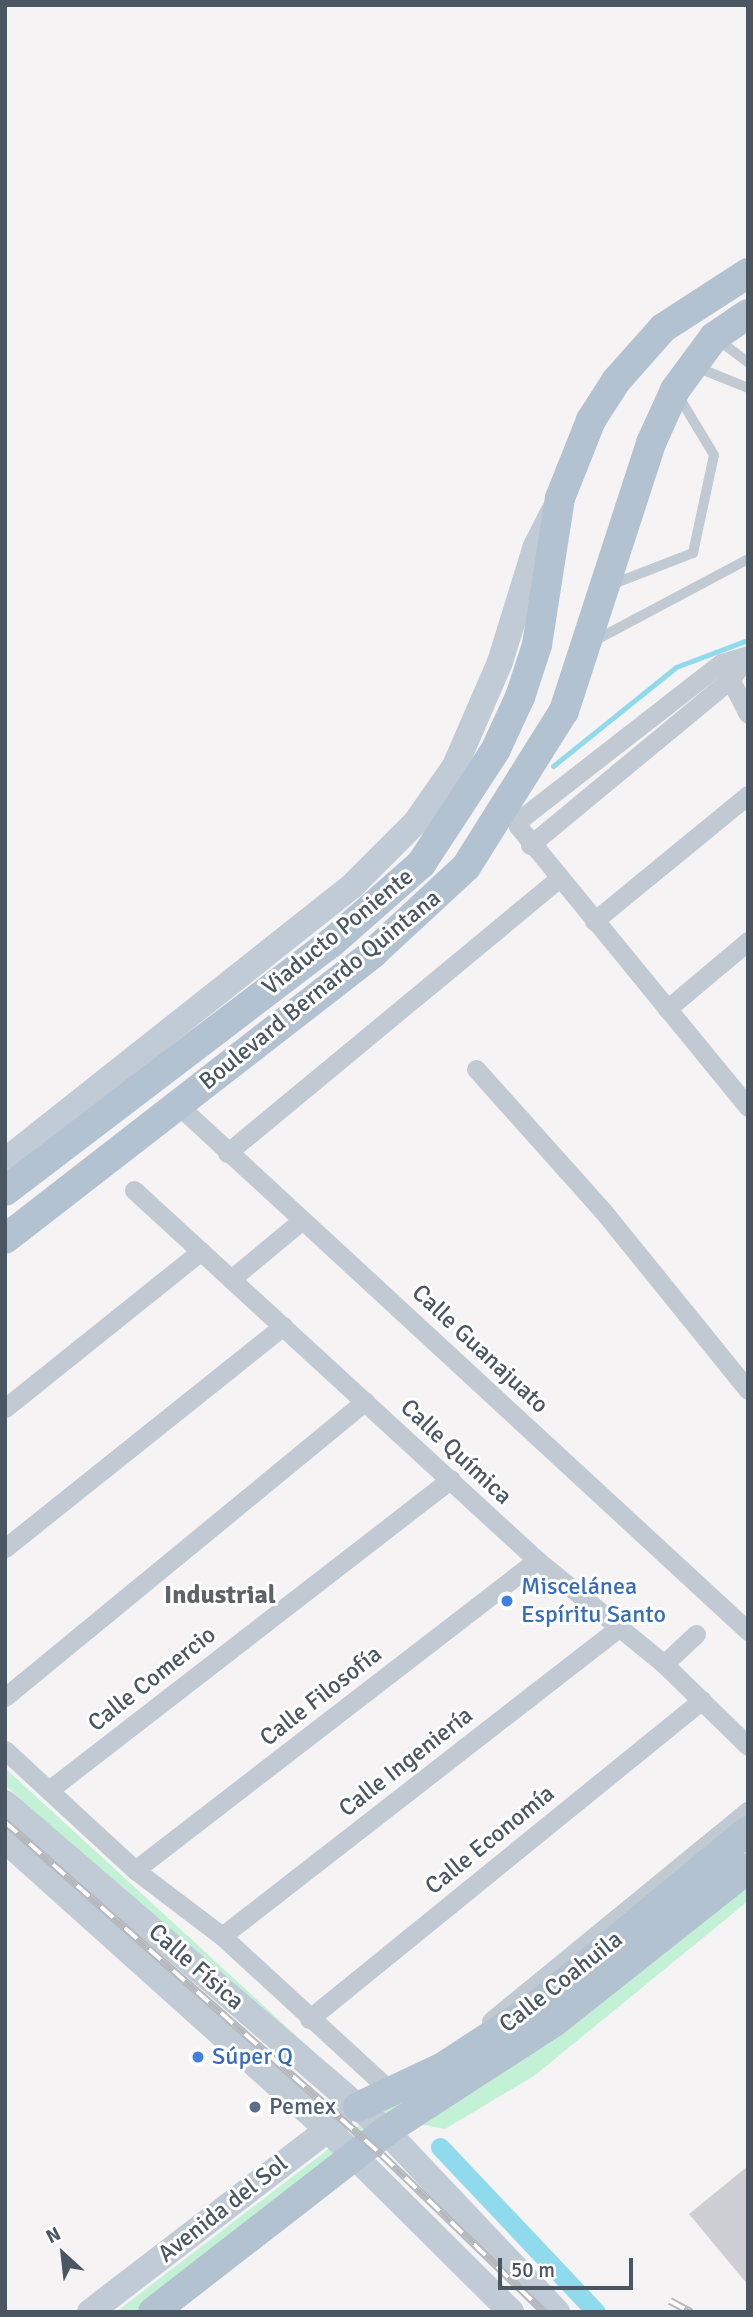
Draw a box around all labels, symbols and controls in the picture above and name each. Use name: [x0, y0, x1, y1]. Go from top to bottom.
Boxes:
street label: Viaducto Poniente: [257, 862, 419, 1002]
street label: Boulevard Bernardo Quintana: [194, 884, 446, 1096]
street label: Calle Guanajuato: [406, 1279, 554, 1419]
street label: Calle Química: [394, 1393, 518, 1511]
place label: Miscelánea Espíritu Santo: [521, 1573, 666, 1629]
district label: Industrial: [164, 1580, 276, 1612]
marker: Miscelánea Espíritu Santo: [499, 1593, 515, 1609]
street label: Calle Comercio: [82, 1620, 222, 1738]
street label: Calle Filosofía: [255, 1640, 387, 1752]
street label: Calle Ingeniería: [333, 1701, 479, 1823]
street label: Calle Economía: [420, 1779, 560, 1901]
street label: Calle Física: [142, 1918, 250, 2016]
street label: Calle Coahuila: [494, 1925, 628, 2039]
place label: Súper Q: [212, 2043, 293, 2071]
marker: Súper Q: [190, 2049, 206, 2065]
place label: Pemex: [269, 2093, 336, 2121]
marker: Pemex: [247, 2099, 263, 2115]
street label: Avenida del Sol: [152, 2149, 294, 2269]
north arrow: [28, 2219, 98, 2289]
text: N: [42, 2222, 65, 2249]
scale bar: [501, 2244, 636, 2288]
text: 50 m: [511, 2257, 555, 2283]

